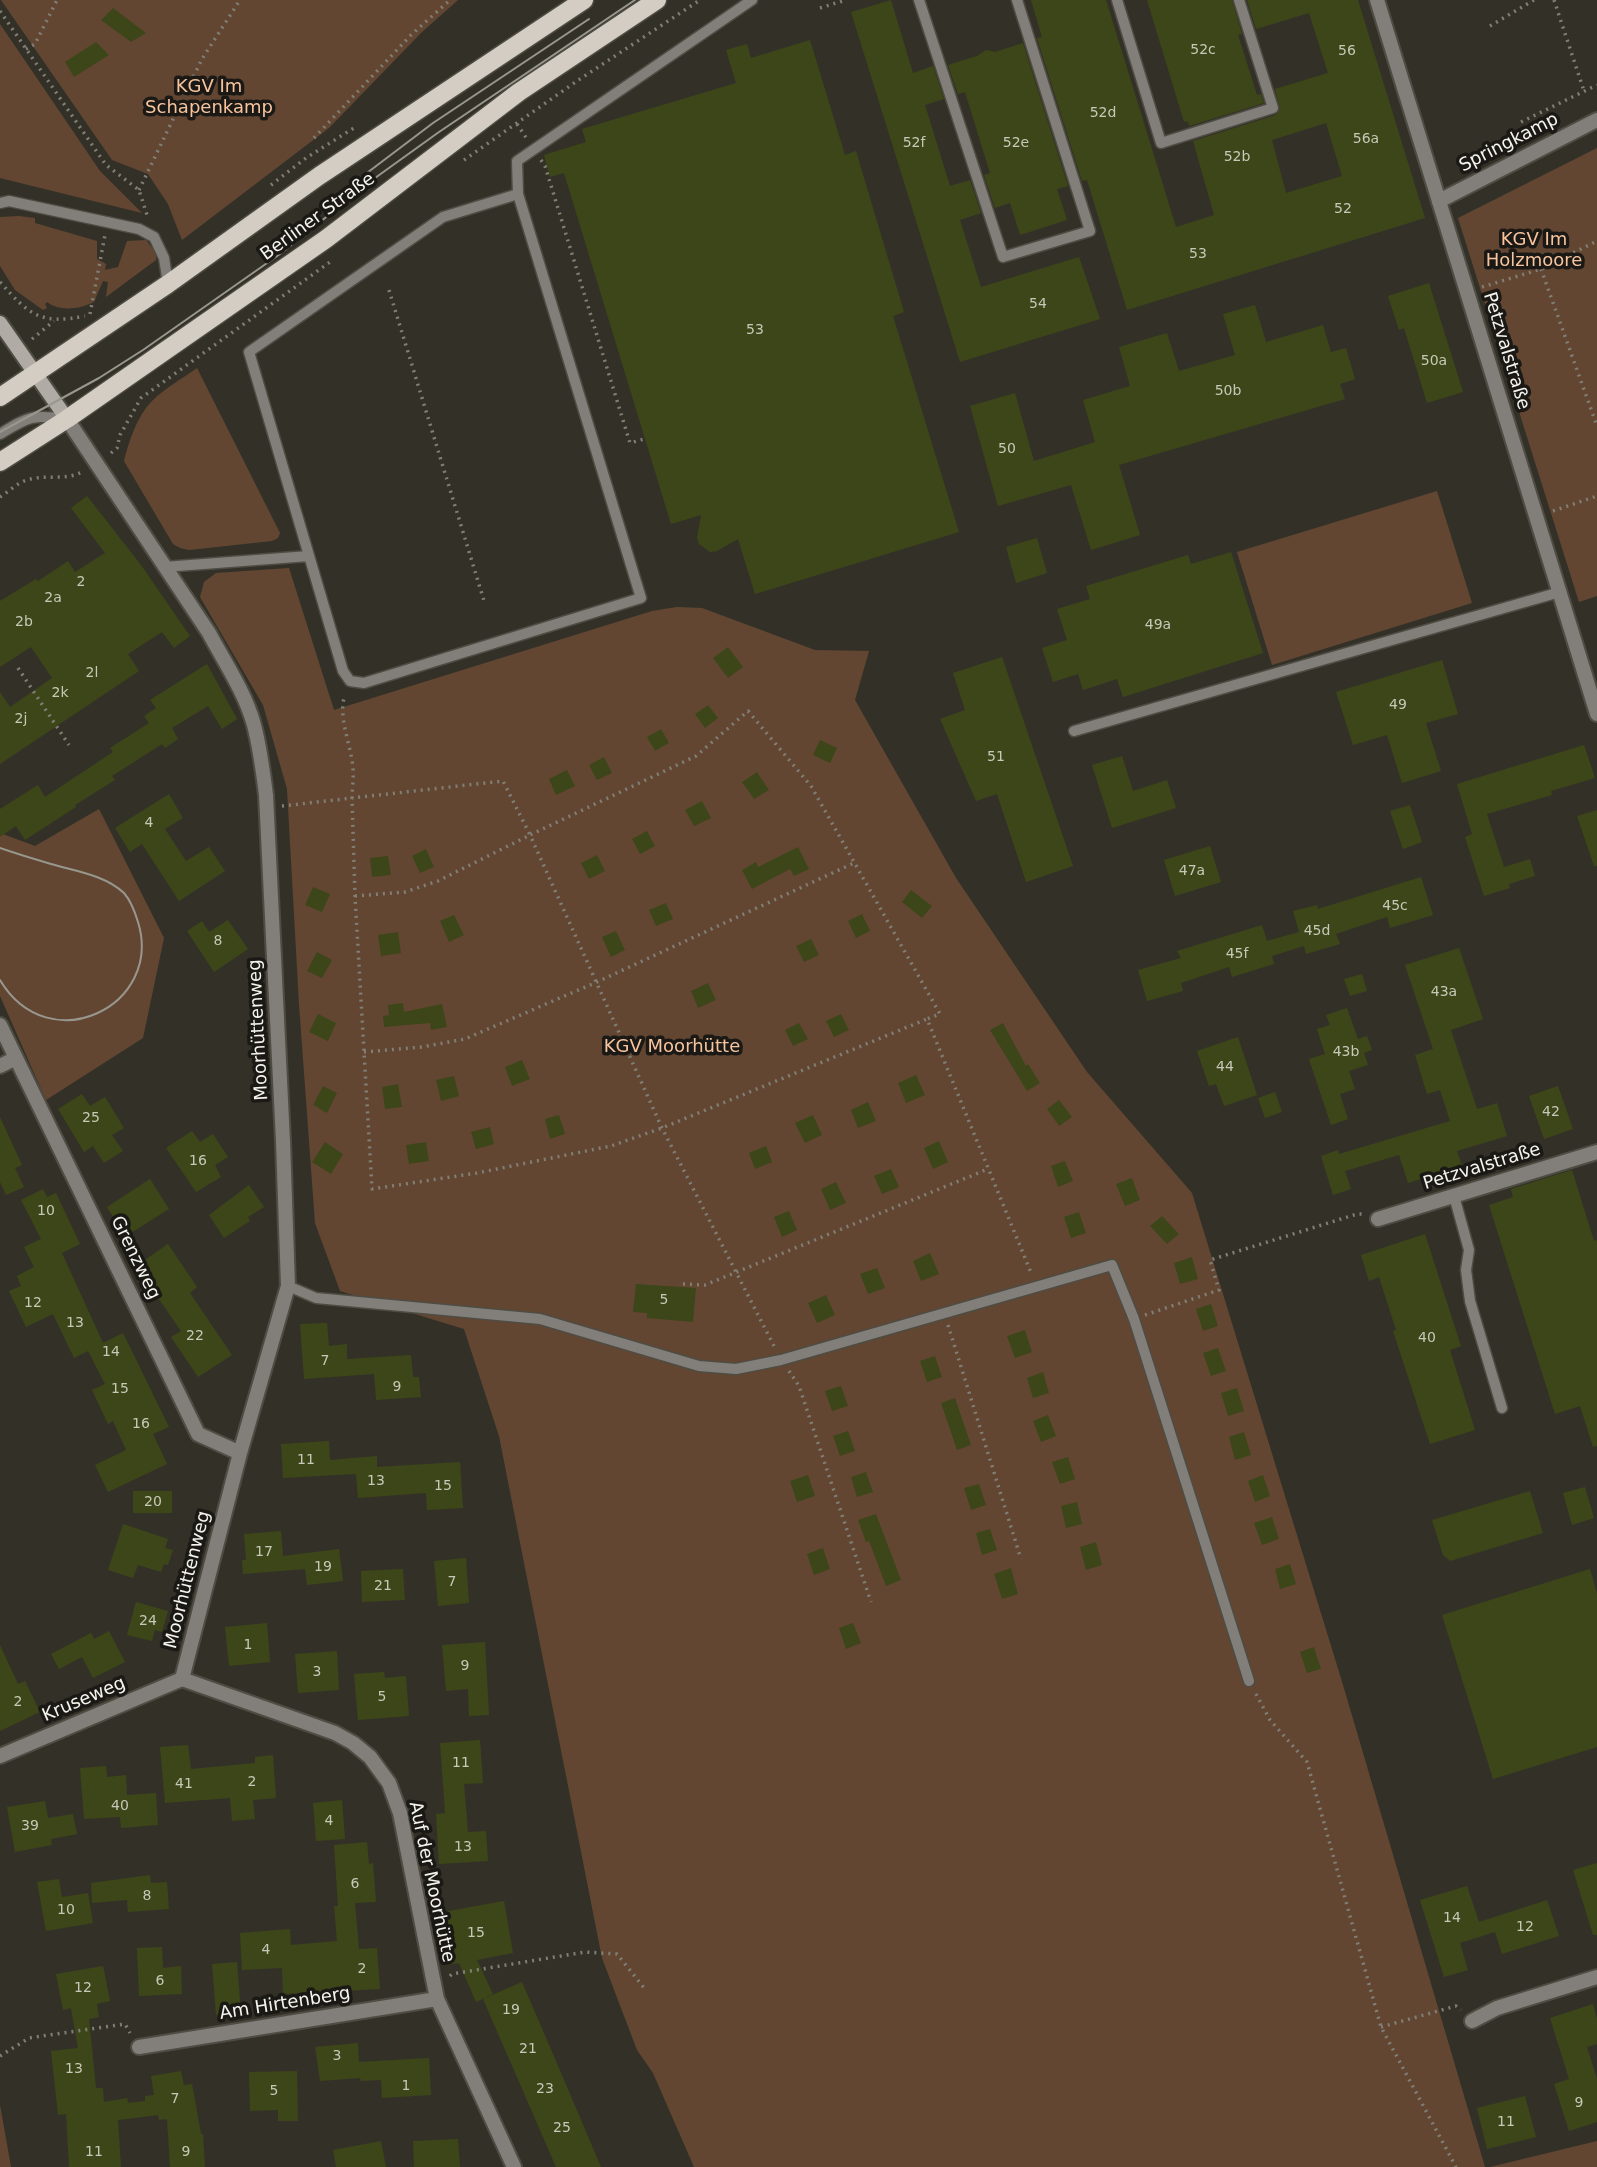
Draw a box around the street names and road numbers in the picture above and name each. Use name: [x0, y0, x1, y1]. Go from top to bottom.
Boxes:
street label: Springkamp: [1456, 109, 1562, 177]
street label: Berliner Straße: [257, 168, 379, 266]
street label: Petzvalstraße: [1478, 290, 1534, 412]
street label: Moorhüttenweg: [245, 959, 273, 1101]
street label: Petzvalstraße: [1421, 1139, 1543, 1195]
street label: Grenzweg: [106, 1213, 164, 1303]
street label: Moorhüttenweg: [160, 1509, 216, 1651]
street label: Kruseweg: [39, 1673, 129, 1727]
street label: Auf der Moorhütte: [403, 1800, 459, 1964]
street label: Am Hirtenberg: [218, 1983, 352, 2025]

